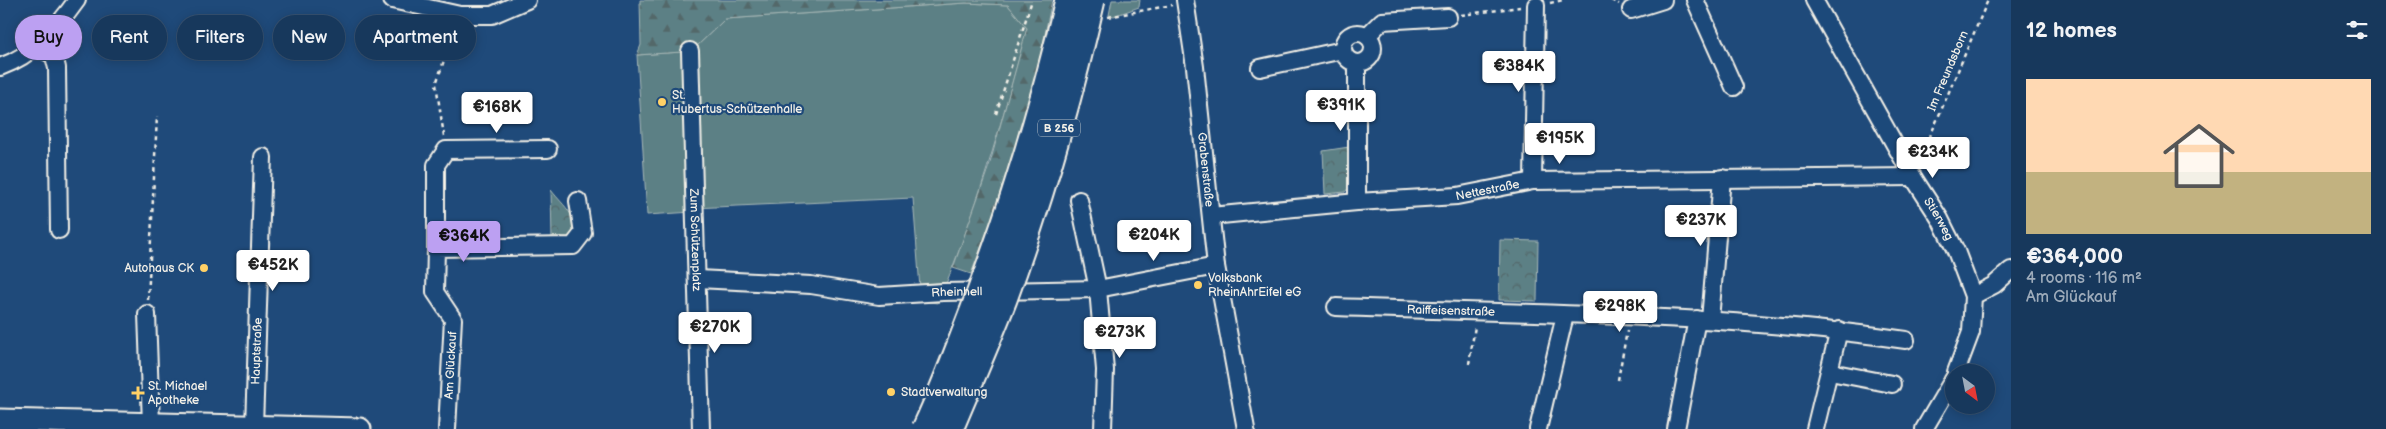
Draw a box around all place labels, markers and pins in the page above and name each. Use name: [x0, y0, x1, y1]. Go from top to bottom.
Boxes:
pin: €384K: [1484, 51, 1554, 93]
place label: St. Hubertus-Schützenhalle: [672, 88, 802, 117]
pin: €391K: [1306, 90, 1376, 132]
pin: €168K: [462, 92, 532, 134]
marker: St. Hubertus-Schützenhalle: [656, 96, 668, 108]
pin: €195K: [1525, 122, 1595, 165]
pin: €234K: [1898, 136, 1968, 179]
pin: €237K: [1666, 204, 1736, 247]
pin: €364K: [429, 220, 499, 263]
pin: €204K: [1119, 220, 1189, 262]
pin: €452K: [238, 250, 308, 292]
place label: Autohaus CK: [124, 261, 194, 276]
marker: Autohaus CK: [198, 262, 210, 274]
place label: Volksbank RheinAhrEifel eG: [1208, 271, 1301, 300]
marker: Volksbank RheinAhrEifel eG: [1192, 279, 1204, 291]
pin: €298K: [1585, 290, 1655, 333]
pin: €270K: [680, 312, 750, 354]
pin: €273K: [1085, 316, 1155, 359]
place label: St. Michael Apotheke: [148, 379, 207, 408]
place label: Stadtverwaltung: [901, 385, 988, 400]
marker: Stadtverwaltung: [885, 386, 897, 398]
marker: St. Michael Apotheke: [132, 387, 144, 399]

